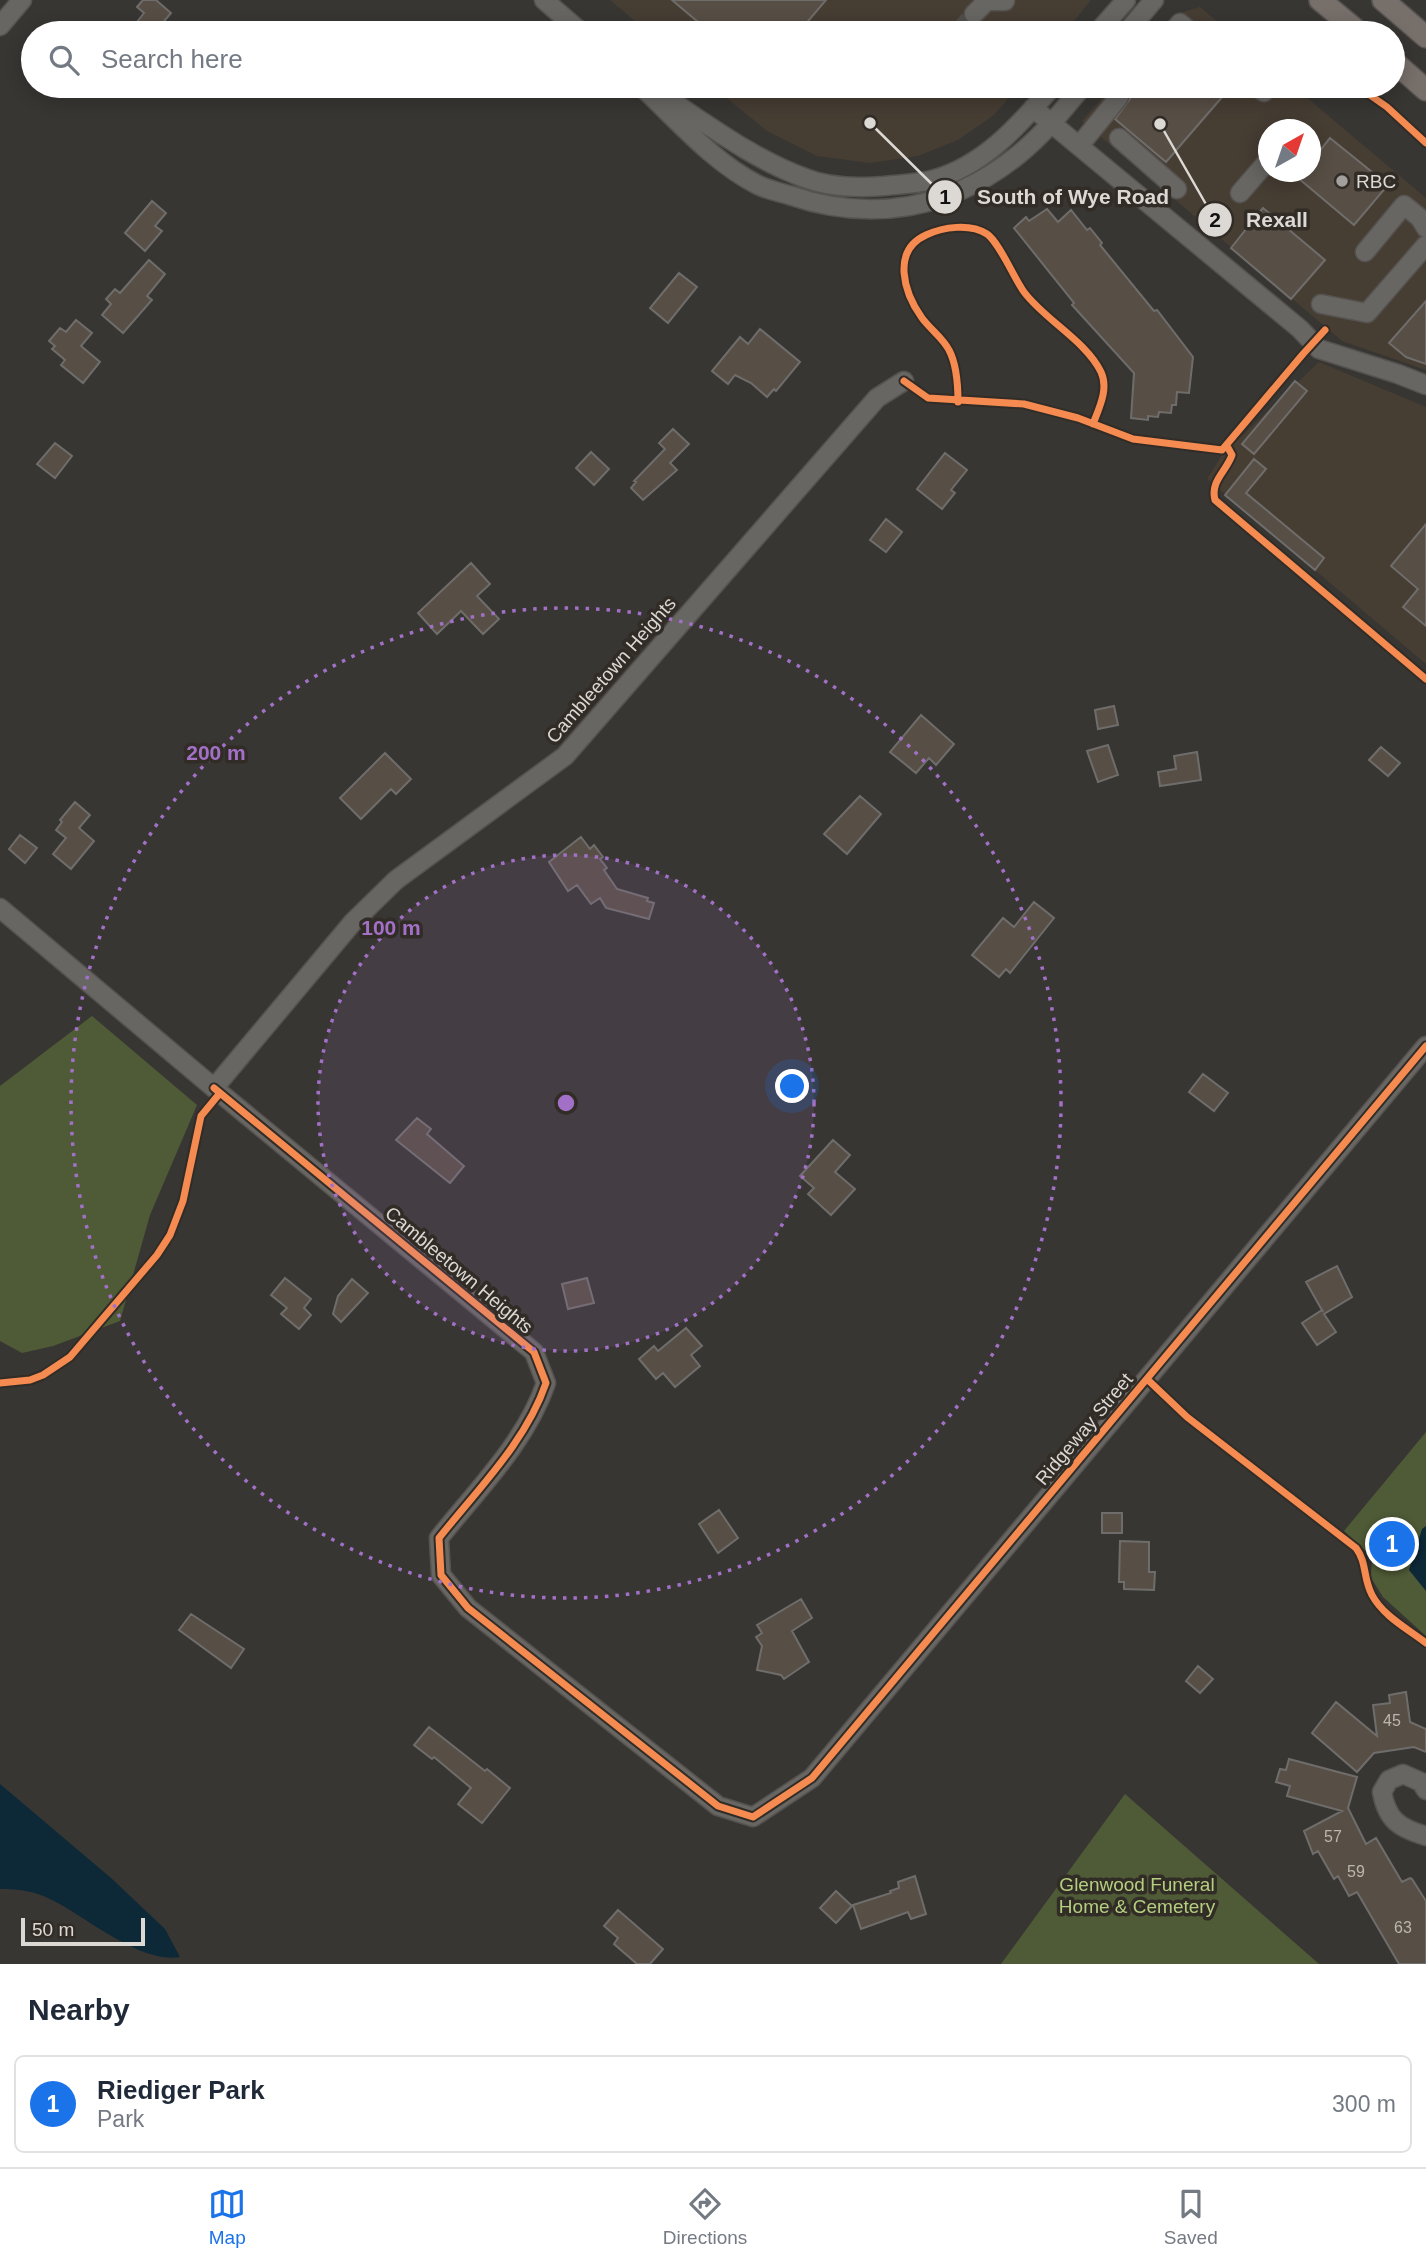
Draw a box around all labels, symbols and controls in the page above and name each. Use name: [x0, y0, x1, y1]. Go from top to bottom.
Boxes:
search box: [21, 21, 1405, 98]
icon: search: [45, 41, 83, 79]
text: Search here: [101, 44, 243, 74]
north arrow: [1258, 119, 1321, 182]
place label: RBC: [1356, 171, 1396, 192]
marker: RBC: [1334, 173, 1350, 189]
callout: South of Wye Road: [928, 176, 1183, 218]
text: 1: [939, 185, 951, 208]
text: South of Wye Road: [977, 185, 1169, 208]
callout: Rexall: [1197, 199, 1322, 241]
text: 2: [1209, 208, 1221, 231]
text: Rexall: [1246, 208, 1308, 231]
street label: Cambleetown Heights: [542, 593, 680, 747]
text: 200 m: [186, 741, 246, 764]
text: 100 m: [361, 916, 421, 939]
your location: [775, 1069, 809, 1103]
centre of rings: [554, 1091, 578, 1115]
street label: Cambleetown Heights: [381, 1202, 537, 1338]
street label: Ridgeway Street: [1031, 1368, 1137, 1489]
pin: 1: [1369, 1518, 1415, 1570]
house number: 45: [1383, 1712, 1401, 1729]
house number: 57: [1324, 1828, 1342, 1845]
house number: 59: [1347, 1863, 1365, 1880]
park label: Glenwood Funeral Home & Cemetery: [1059, 1874, 1216, 1917]
scale bar: [21, 1915, 145, 1947]
text: 50 m: [32, 1919, 74, 1940]
house number: 63: [1394, 1919, 1412, 1936]
text: Nearby: [28, 1993, 130, 2026]
text: Riediger Park: [97, 2075, 265, 2105]
text: 1: [47, 2091, 59, 2117]
text: 300 m: [1332, 2091, 1396, 2117]
text: Park: [97, 2106, 144, 2132]
tab: Map: [208, 2185, 246, 2249]
tab: Directions: [663, 2185, 747, 2249]
tab: Saved: [1164, 2185, 1218, 2249]

